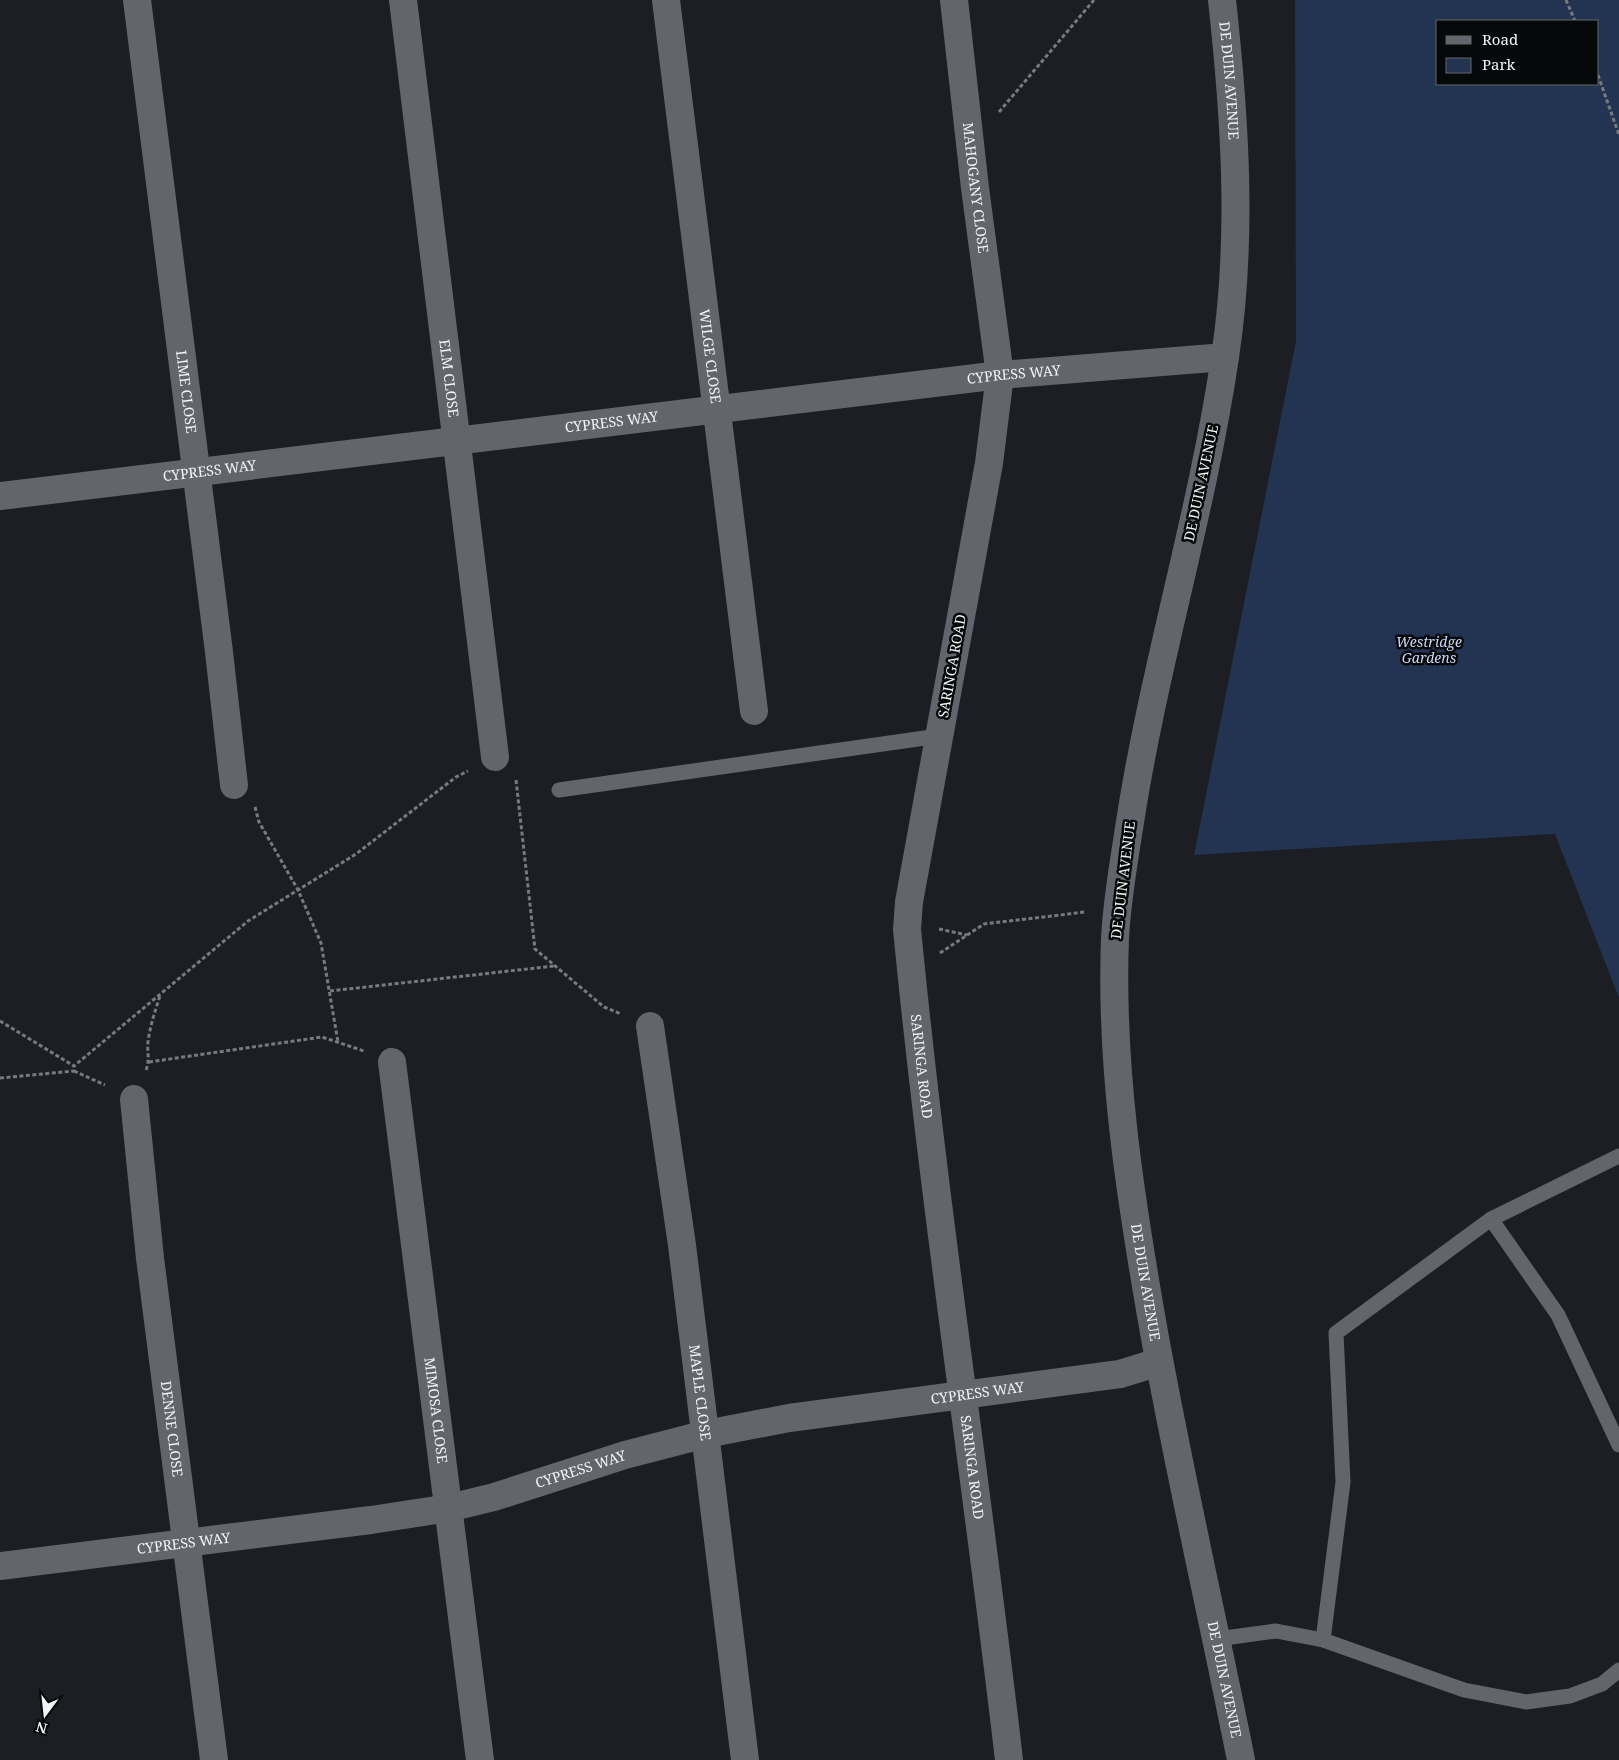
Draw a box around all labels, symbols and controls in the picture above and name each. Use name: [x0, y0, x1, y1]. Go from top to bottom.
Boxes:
street label: DE DUIN AVENUE: [1215, 20, 1244, 141]
legend: [1436, 20, 1599, 85]
text: Road: [1482, 29, 1518, 49]
text: Park: [1482, 54, 1516, 74]
street label: MAHOGANY CLOSE: [959, 121, 994, 254]
street label: WILGE CLOSE: [695, 308, 726, 405]
street label: ELM CLOSE: [435, 338, 464, 418]
street label: LIME CLOSE: [172, 349, 201, 435]
street label: CYPRESS WAY: [966, 360, 1061, 388]
street label: CYPRESS WAY: [564, 406, 660, 437]
street label: DE DUIN AVENUE: [1179, 423, 1222, 543]
street label: CYPRESS WAY: [162, 455, 257, 485]
street label: SARINGA ROAD: [933, 613, 970, 719]
park label: Westridge Gardens: [1396, 632, 1462, 667]
street label: DE DUIN AVENUE: [1106, 820, 1139, 940]
street label: SARINGA ROAD: [907, 1013, 938, 1120]
street label: DE DUIN AVENUE: [1127, 1222, 1165, 1343]
street label: MAPLE CLOSE: [685, 1343, 716, 1442]
street label: MIMOSA CLOSE: [420, 1356, 453, 1465]
street label: CYPRESS WAY: [930, 1377, 1025, 1408]
street label: DENNE CLOSE: [157, 1380, 188, 1478]
street label: SARINGA ROAD: [956, 1414, 989, 1520]
street label: CYPRESS WAY: [533, 1445, 628, 1492]
street label: CYPRESS WAY: [136, 1528, 232, 1558]
street label: DE DUIN AVENUE: [1204, 1619, 1246, 1740]
north arrow: [20, 1690, 70, 1740]
text: N: [34, 1717, 49, 1739]

